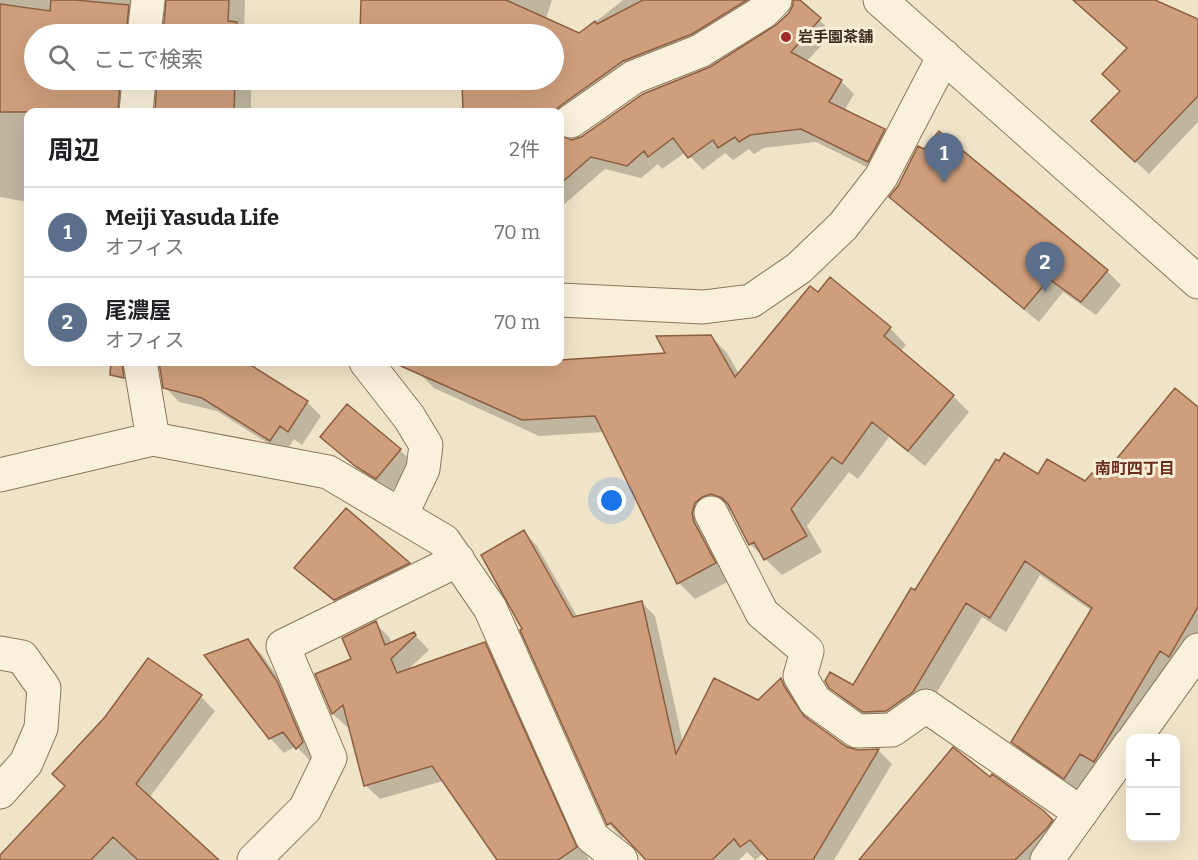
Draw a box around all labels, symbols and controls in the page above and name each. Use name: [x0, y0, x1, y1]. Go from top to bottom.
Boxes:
search box: [24, 24, 564, 90]
place label: 岩手園茶舗: [798, 28, 873, 46]
marker: 岩手園茶舗: [779, 30, 793, 44]
icon: search: [45, 41, 78, 74]
text: ここで検索: [93, 46, 203, 73]
pin: 1: [924, 134, 964, 183]
text: 周辺: [48, 135, 100, 166]
text: 2件: [509, 137, 540, 161]
text: Meiji Yasuda Life: [105, 204, 279, 231]
text: 1: [63, 220, 72, 244]
text: 70 m: [494, 220, 540, 244]
text: オフィス: [105, 235, 185, 259]
pin: 2: [1026, 242, 1064, 292]
text: 尾濃屋: [105, 297, 171, 324]
text: 2: [62, 310, 73, 334]
text: 70 m: [494, 310, 540, 334]
text: オフィス: [105, 328, 185, 352]
district label: 南町四丁目: [1095, 459, 1175, 478]
your location: [597, 486, 626, 515]
map controls: [1126, 734, 1180, 842]
button: +: [1126, 734, 1180, 788]
button: −: [1126, 788, 1180, 842]

